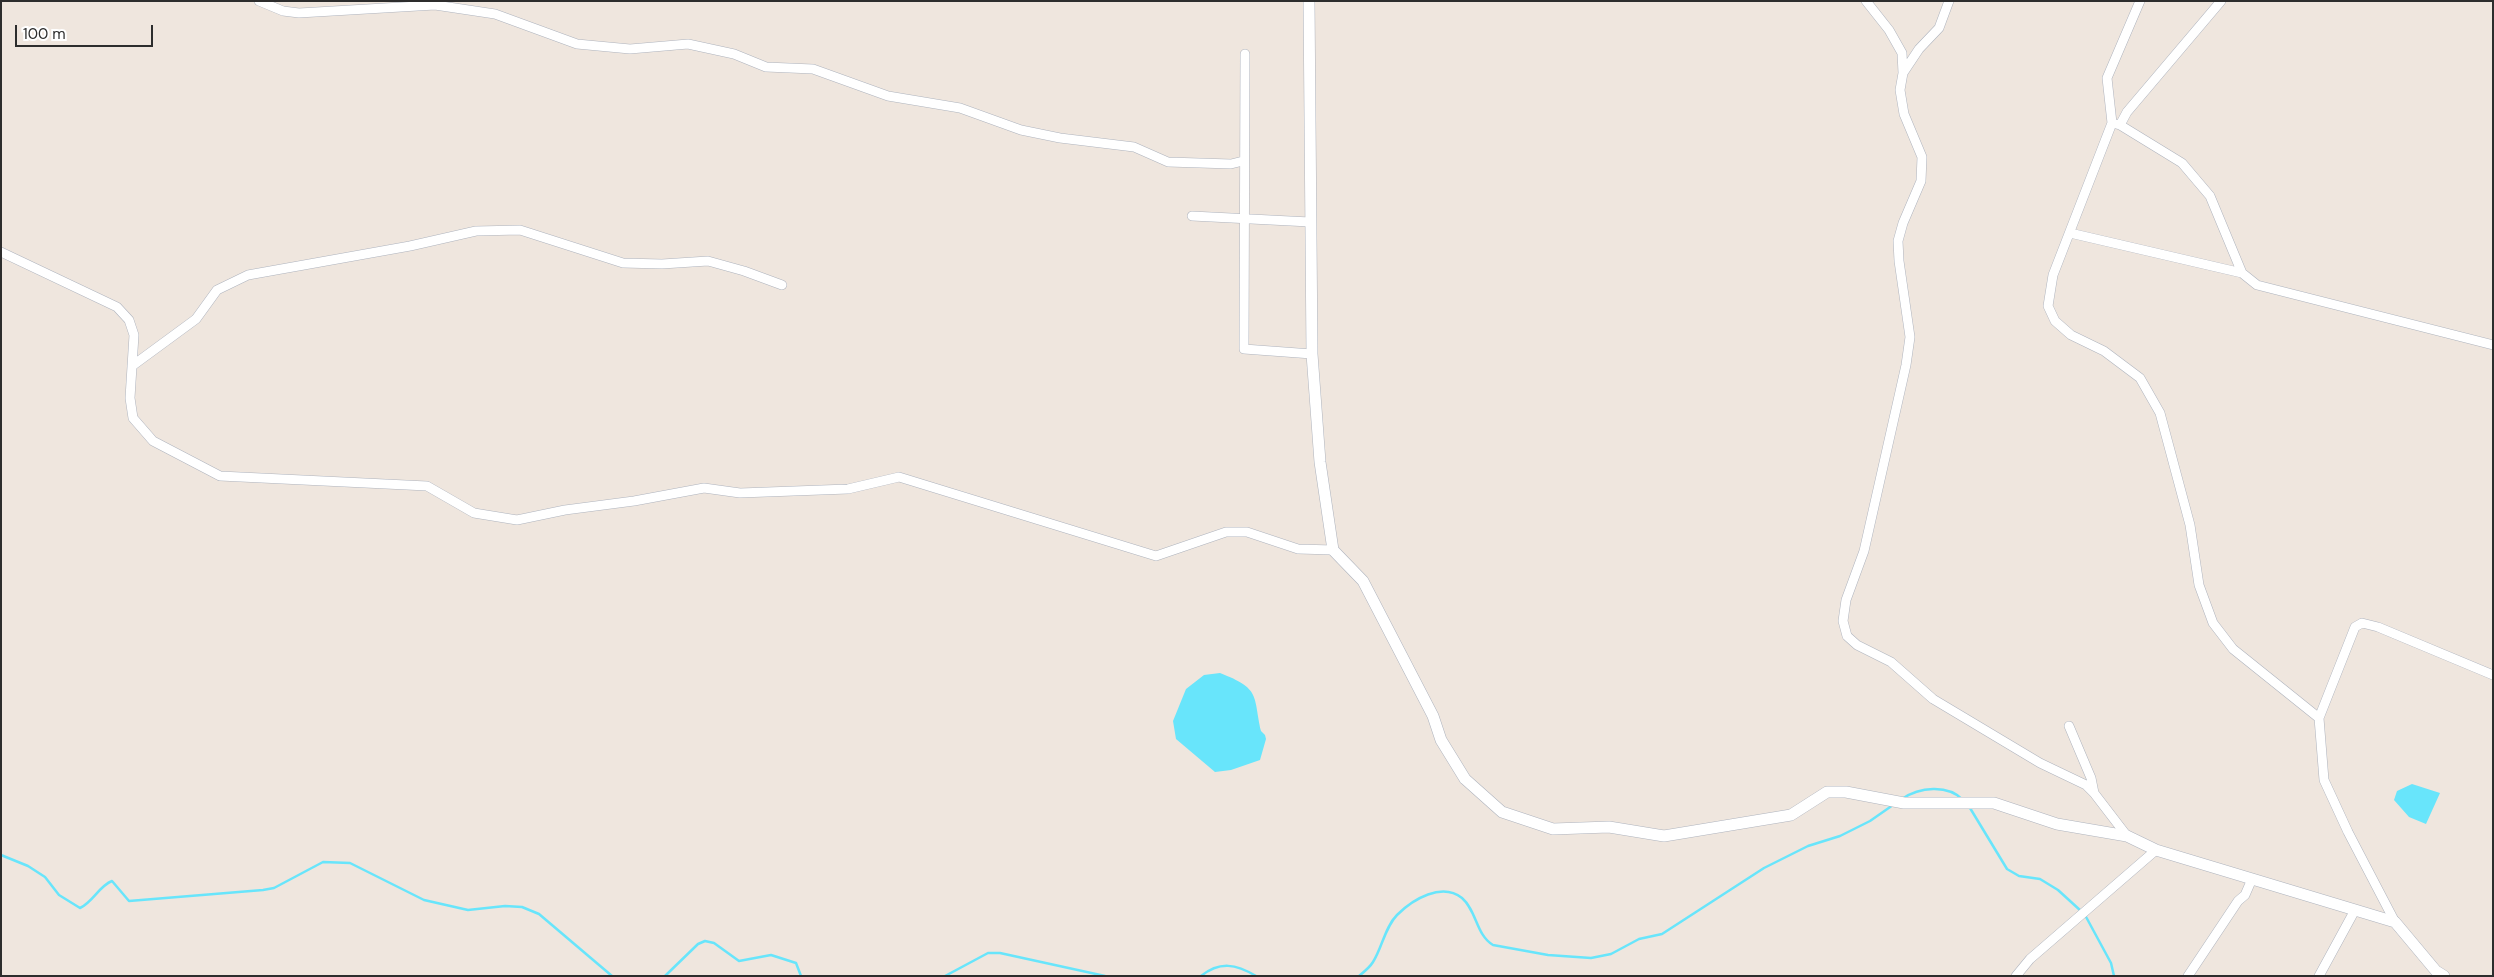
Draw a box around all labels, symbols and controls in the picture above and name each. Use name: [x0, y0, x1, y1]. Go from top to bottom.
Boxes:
scale bar: [18, 15, 155, 47]
text: 100 m: [23, 24, 66, 44]

